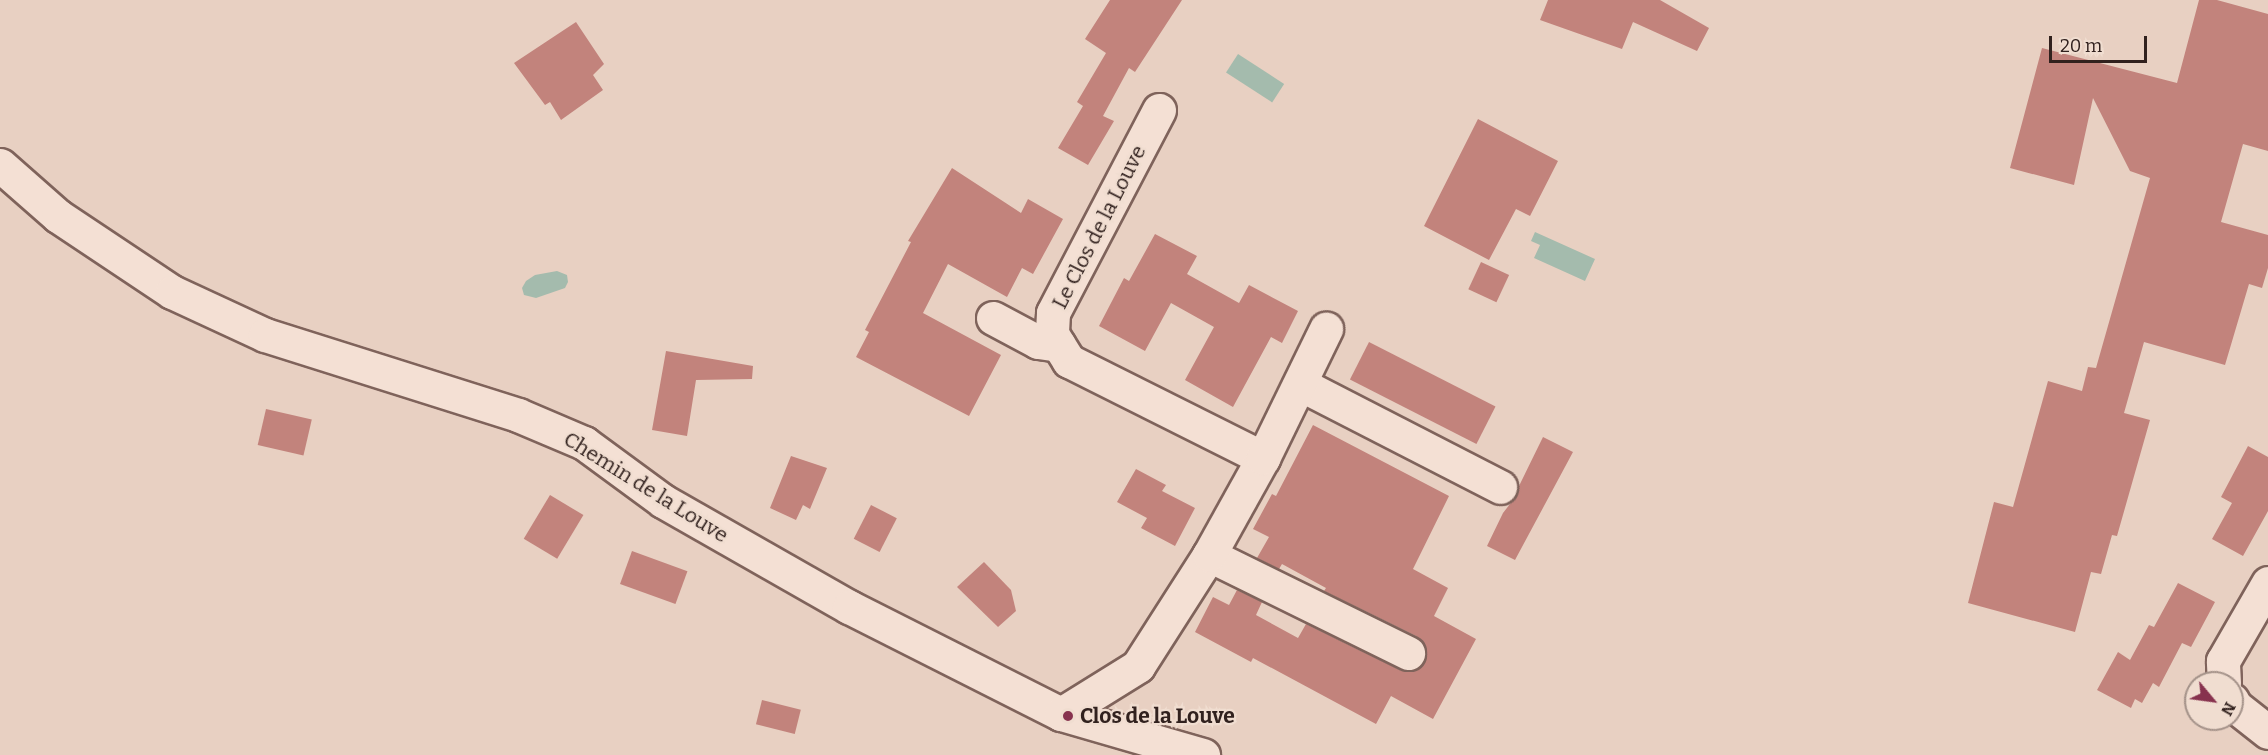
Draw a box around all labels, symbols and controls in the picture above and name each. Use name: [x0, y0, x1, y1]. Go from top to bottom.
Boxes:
scale bar: [2052, 24, 2150, 62]
text: 20 m: [2060, 35, 2102, 57]
street label: Le Clos de la Louve: [1047, 141, 1151, 313]
street label: Chemin de la Louve: [559, 426, 733, 548]
north arrow: [2184, 671, 2244, 731]
text: N: [2217, 699, 2240, 719]
place label: Clos de la Louve: [1080, 703, 1235, 729]
marker: Clos de la Louve: [1061, 709, 1075, 723]

